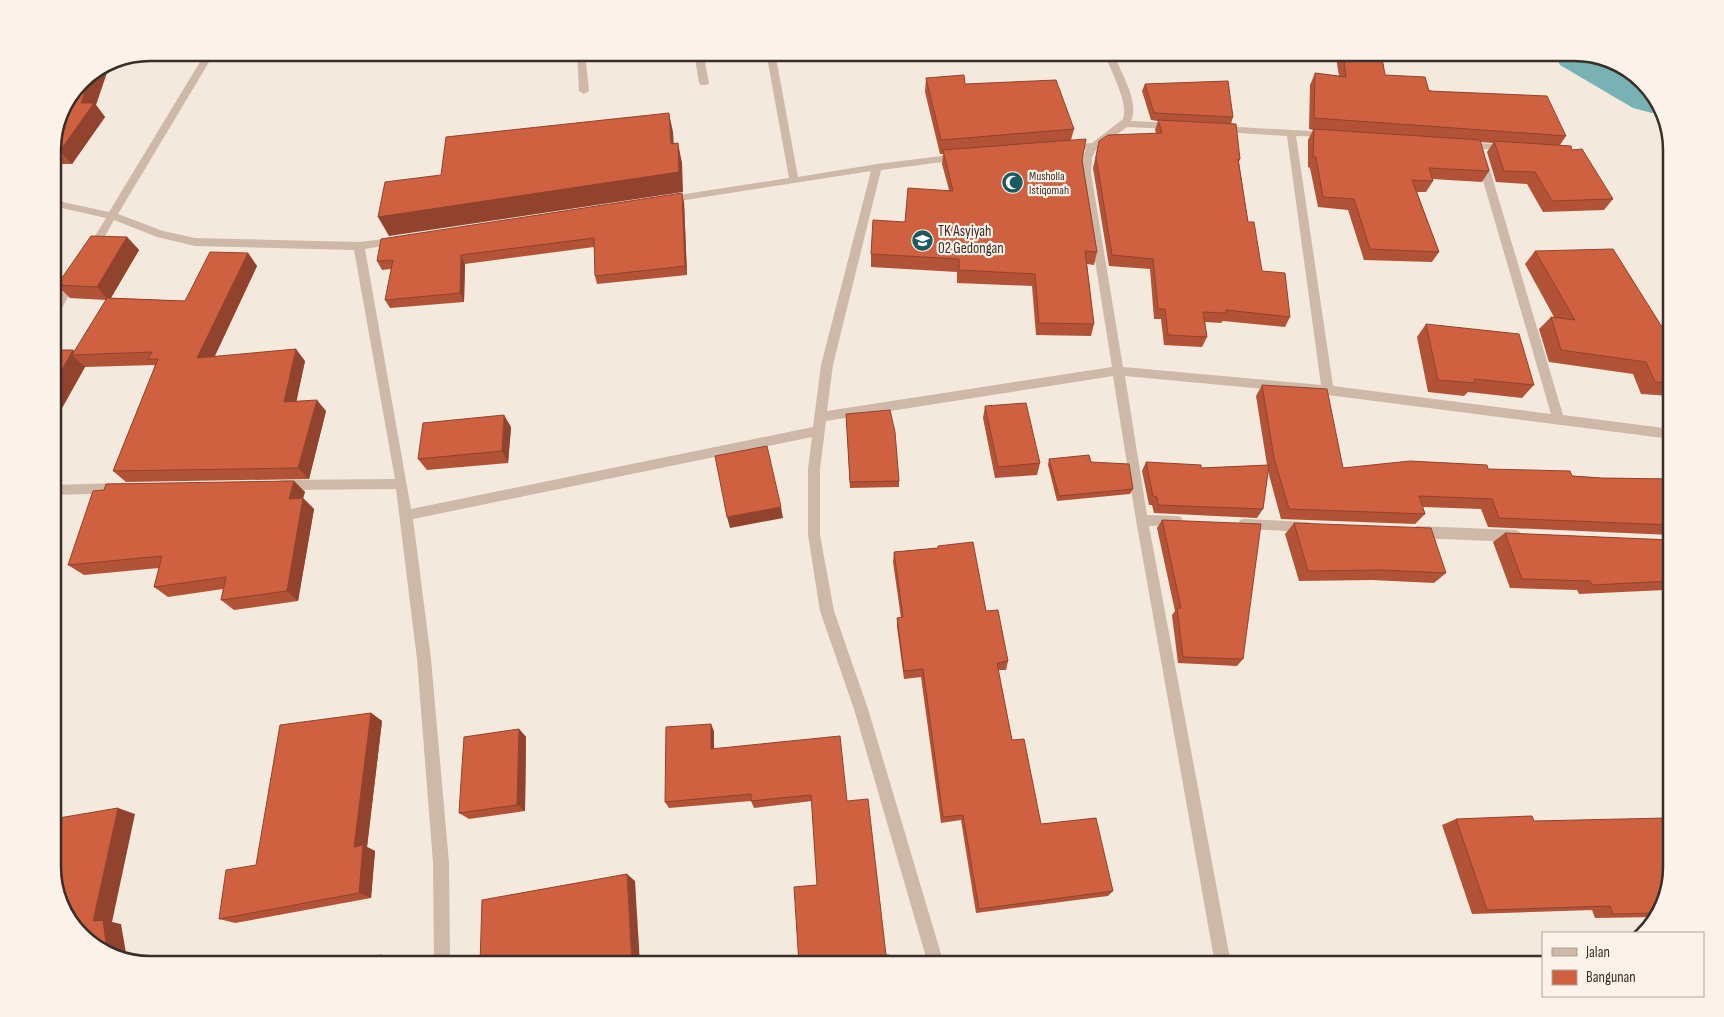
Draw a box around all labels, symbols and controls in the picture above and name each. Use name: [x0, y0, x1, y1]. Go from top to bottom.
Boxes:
place label: Musholla Istiqomah: [1029, 169, 1069, 198]
mosque icon: Musholla Istiqomah: [1001, 171, 1025, 195]
place label: TK Asyiyah 02 Gedongan: [938, 222, 1004, 258]
school or university icon: TK Asyiyah 02 Gedongan: [910, 228, 934, 252]
legend: [1542, 932, 1704, 997]
text: Jalan: [1585, 943, 1610, 962]
text: Bangunan: [1586, 968, 1636, 987]

